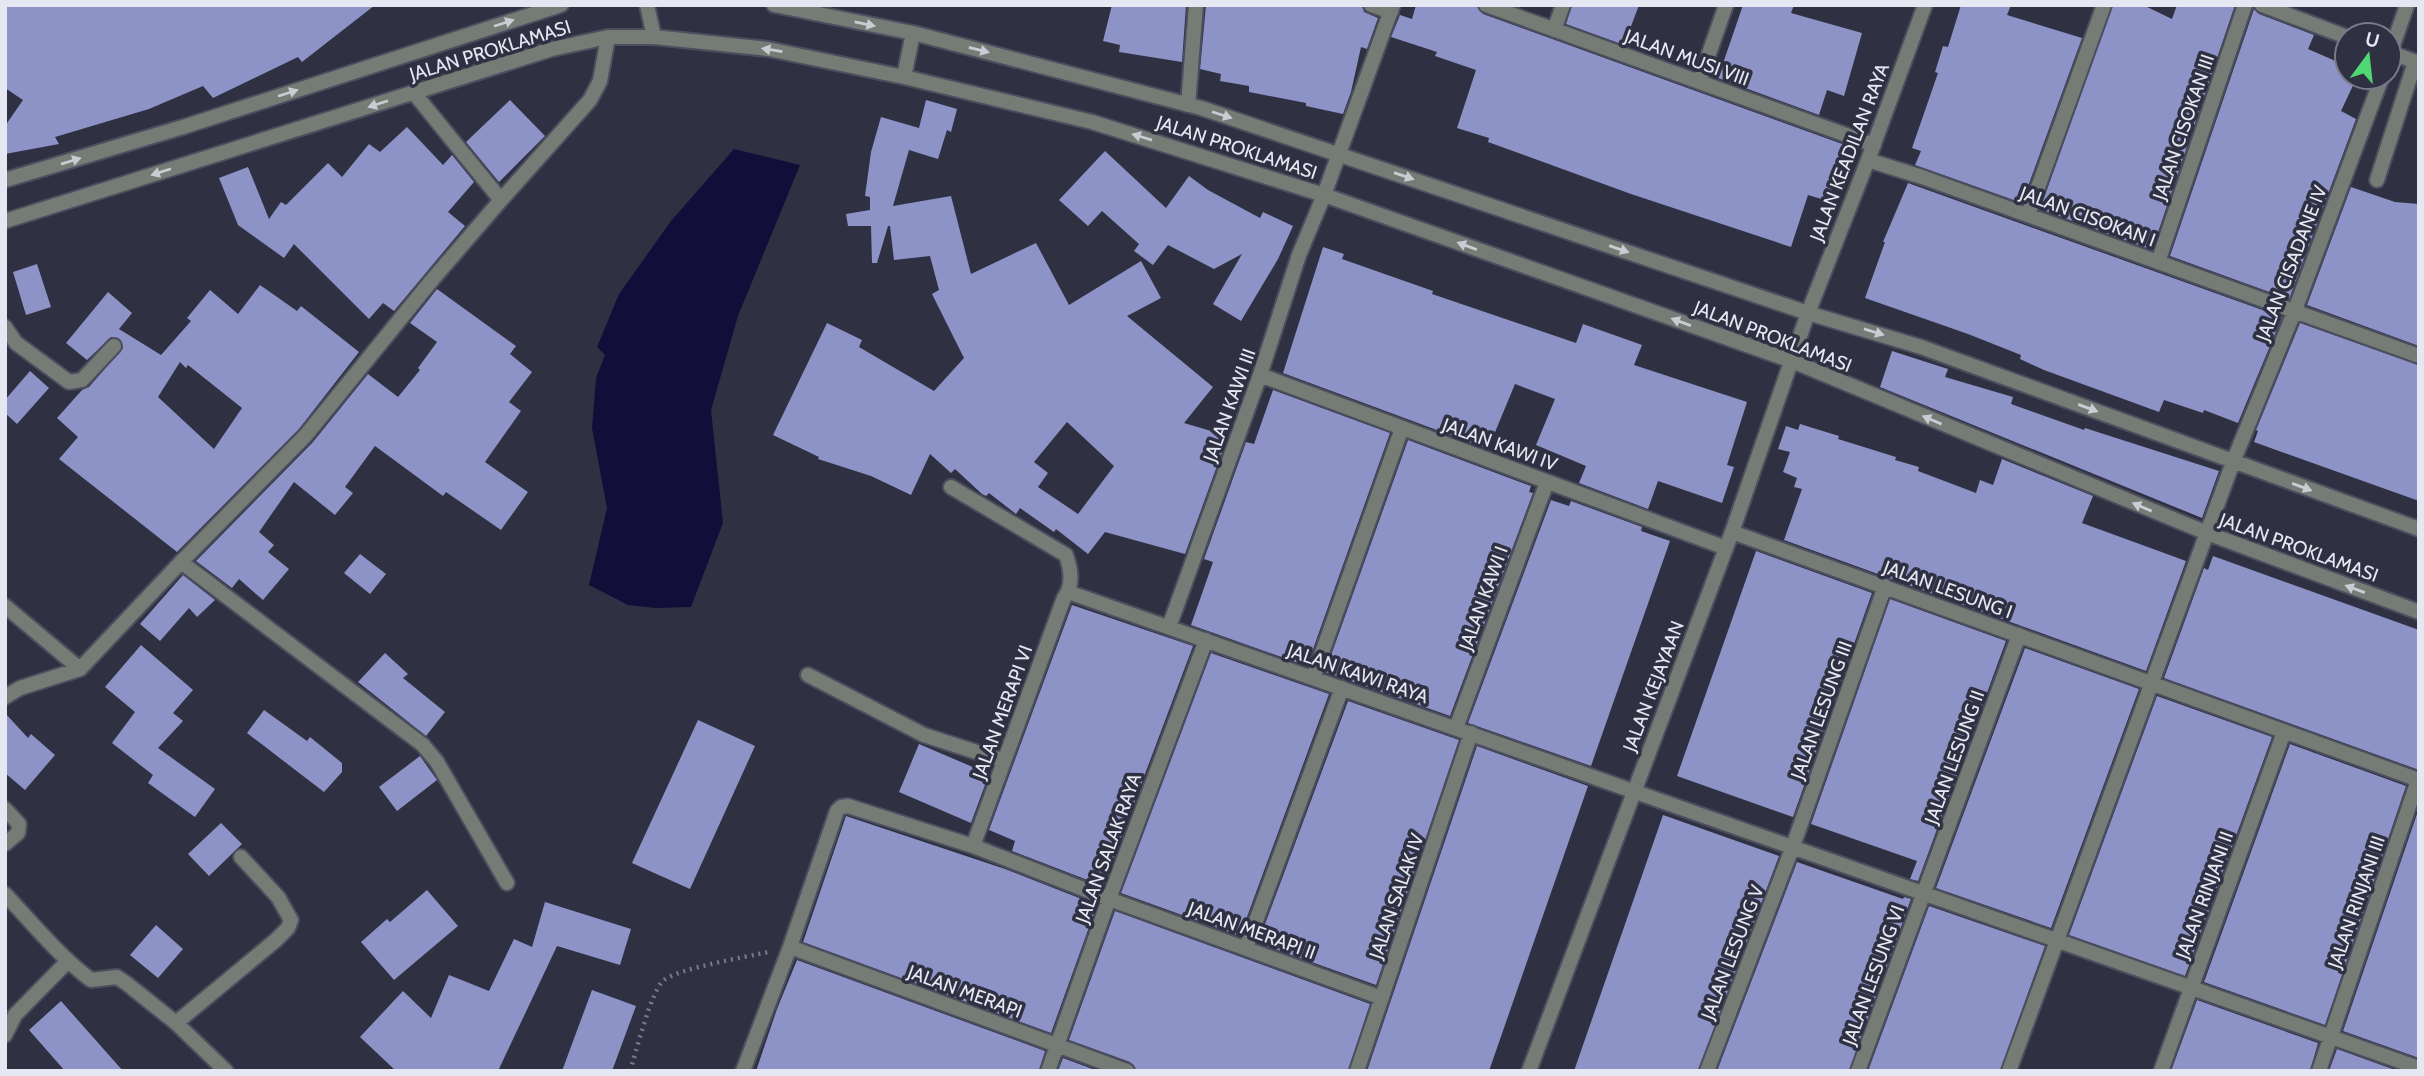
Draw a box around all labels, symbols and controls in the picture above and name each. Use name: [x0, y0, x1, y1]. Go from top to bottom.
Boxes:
street label: JALAN PROKLAMASI: [406, 15, 574, 86]
one-way arrow: [494, 17, 515, 27]
one-way arrow: [854, 18, 876, 29]
north arrow: [2333, 21, 2403, 91]
street label: JALAN MUSI VIII: [1621, 24, 1752, 91]
text: U: [2363, 27, 2382, 53]
one-way arrow: [761, 44, 783, 55]
one-way arrow: [968, 45, 990, 56]
street label: JALAN CISOKAN III: [2147, 51, 2219, 204]
street label: JALAN KEADILAN RAYA: [1804, 59, 1894, 246]
one-way arrow: [277, 87, 298, 98]
one-way arrow: [367, 99, 388, 110]
street label: JALAN PROKLAMASI: [1153, 110, 1320, 184]
one-way arrow: [1212, 111, 1233, 121]
one-way arrow: [1132, 131, 1153, 142]
one-way arrow: [60, 155, 81, 165]
one-way arrow: [150, 168, 171, 178]
one-way arrow: [1393, 171, 1414, 182]
street label: JALAN CISOKAN I: [2016, 181, 2159, 252]
street label: JALAN CISADANE IV: [2251, 182, 2332, 345]
one-way arrow: [1456, 240, 1477, 251]
one-way arrow: [1609, 244, 1630, 255]
street label: JALAN PROKLAMASI: [1690, 295, 1855, 377]
one-way arrow: [1671, 316, 1692, 327]
one-way arrow: [1863, 328, 1884, 338]
street label: JALAN KAWI III: [1198, 345, 1261, 466]
one-way arrow: [2078, 403, 2099, 414]
street label: JALAN KAWI IV: [1438, 413, 1561, 476]
one-way arrow: [1922, 414, 1943, 425]
one-way arrow: [2291, 481, 2312, 492]
one-way arrow: [2132, 501, 2153, 512]
street label: JALAN PROKLAMASI: [2215, 508, 2381, 587]
street label: JALAN KAWI I: [1454, 543, 1513, 654]
street label: JALAN LESUNG I: [1879, 555, 2015, 623]
one-way arrow: [2344, 583, 2365, 594]
street label: JALAN KEJAYAAN: [1618, 617, 1689, 756]
street label: JALAN KAWI RAYA: [1283, 638, 1432, 708]
street label: JALAN LESUNG III: [1785, 638, 1857, 783]
street label: JALAN MERAPI VI: [967, 642, 1037, 783]
street label: JALAN LESUNG II: [1919, 687, 1989, 828]
street label: JALAN SALAK RAYA: [1070, 770, 1146, 927]
street label: JALAN RINJANI II: [2170, 828, 2238, 963]
street label: JALAN SALAK IV: [1364, 830, 1429, 963]
street label: JALAN RINJANI III: [2323, 833, 2390, 972]
street label: JALAN LESUNG V: [1696, 881, 1769, 1024]
street label: JALAN MERAPI II: [1184, 896, 1319, 964]
street label: JALAN LESUNG VI: [1837, 902, 1909, 1049]
street label: JALAN MERAPI: [903, 960, 1025, 1023]

